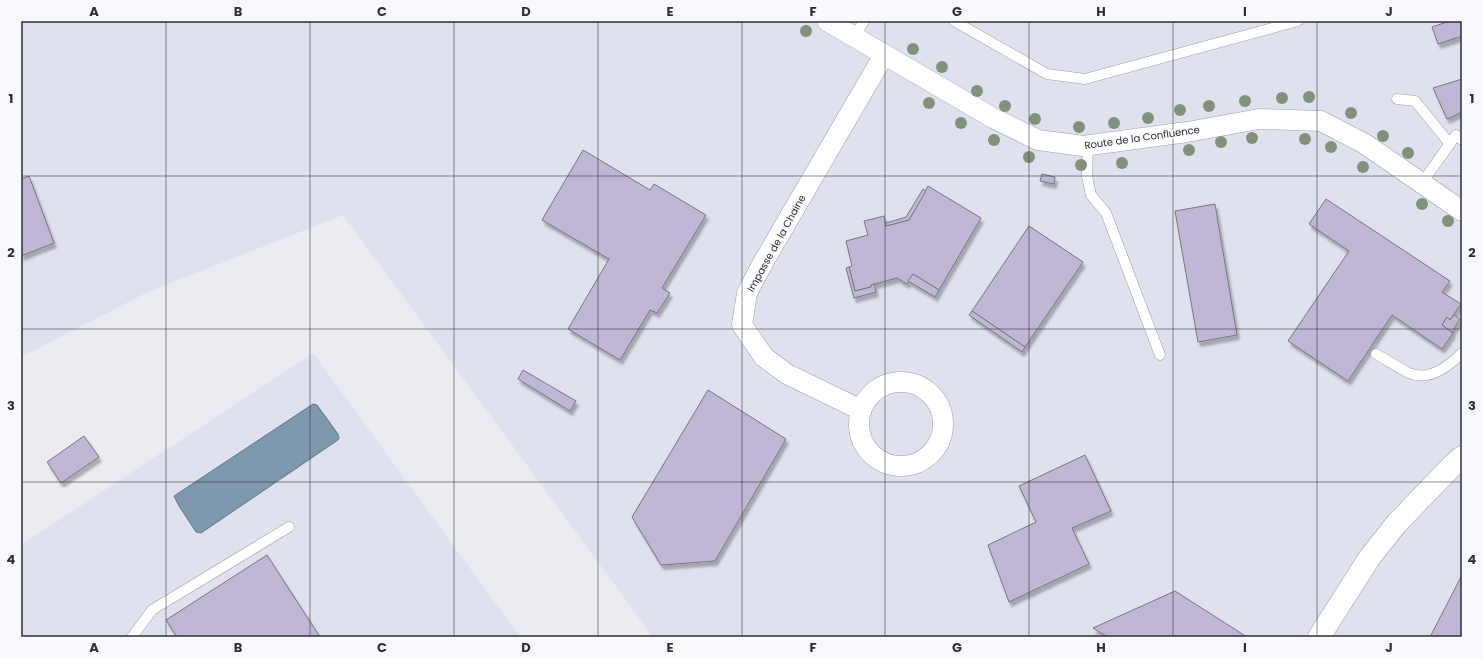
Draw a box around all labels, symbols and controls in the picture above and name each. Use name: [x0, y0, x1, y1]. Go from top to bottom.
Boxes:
text: A: [89, 2, 99, 21]
text: B: [234, 2, 243, 21]
text: C: [377, 2, 387, 21]
text: D: [521, 2, 531, 21]
text: E: [666, 2, 674, 21]
text: F: [809, 2, 817, 21]
text: G: [952, 2, 962, 21]
text: H: [1096, 2, 1106, 21]
text: I: [1243, 2, 1247, 21]
text: J: [1385, 2, 1393, 21]
text: 1: [9, 89, 13, 108]
text: 1: [1470, 89, 1474, 108]
street label: Route de la Confluence: [1083, 122, 1201, 153]
street label: Impasse de la Chaine: [743, 192, 809, 295]
text: 2: [7, 243, 15, 262]
text: 2: [1468, 243, 1476, 262]
text: 3: [7, 396, 15, 415]
text: 3: [1468, 396, 1476, 415]
text: 4: [7, 550, 16, 569]
text: 4: [1468, 550, 1477, 569]
text: A: [89, 638, 99, 657]
text: B: [234, 638, 243, 657]
text: C: [377, 638, 387, 657]
text: D: [521, 638, 531, 657]
text: E: [666, 638, 674, 657]
text: F: [809, 638, 817, 657]
text: G: [952, 638, 962, 657]
text: H: [1096, 638, 1106, 657]
text: I: [1243, 638, 1247, 657]
text: J: [1385, 638, 1393, 657]

